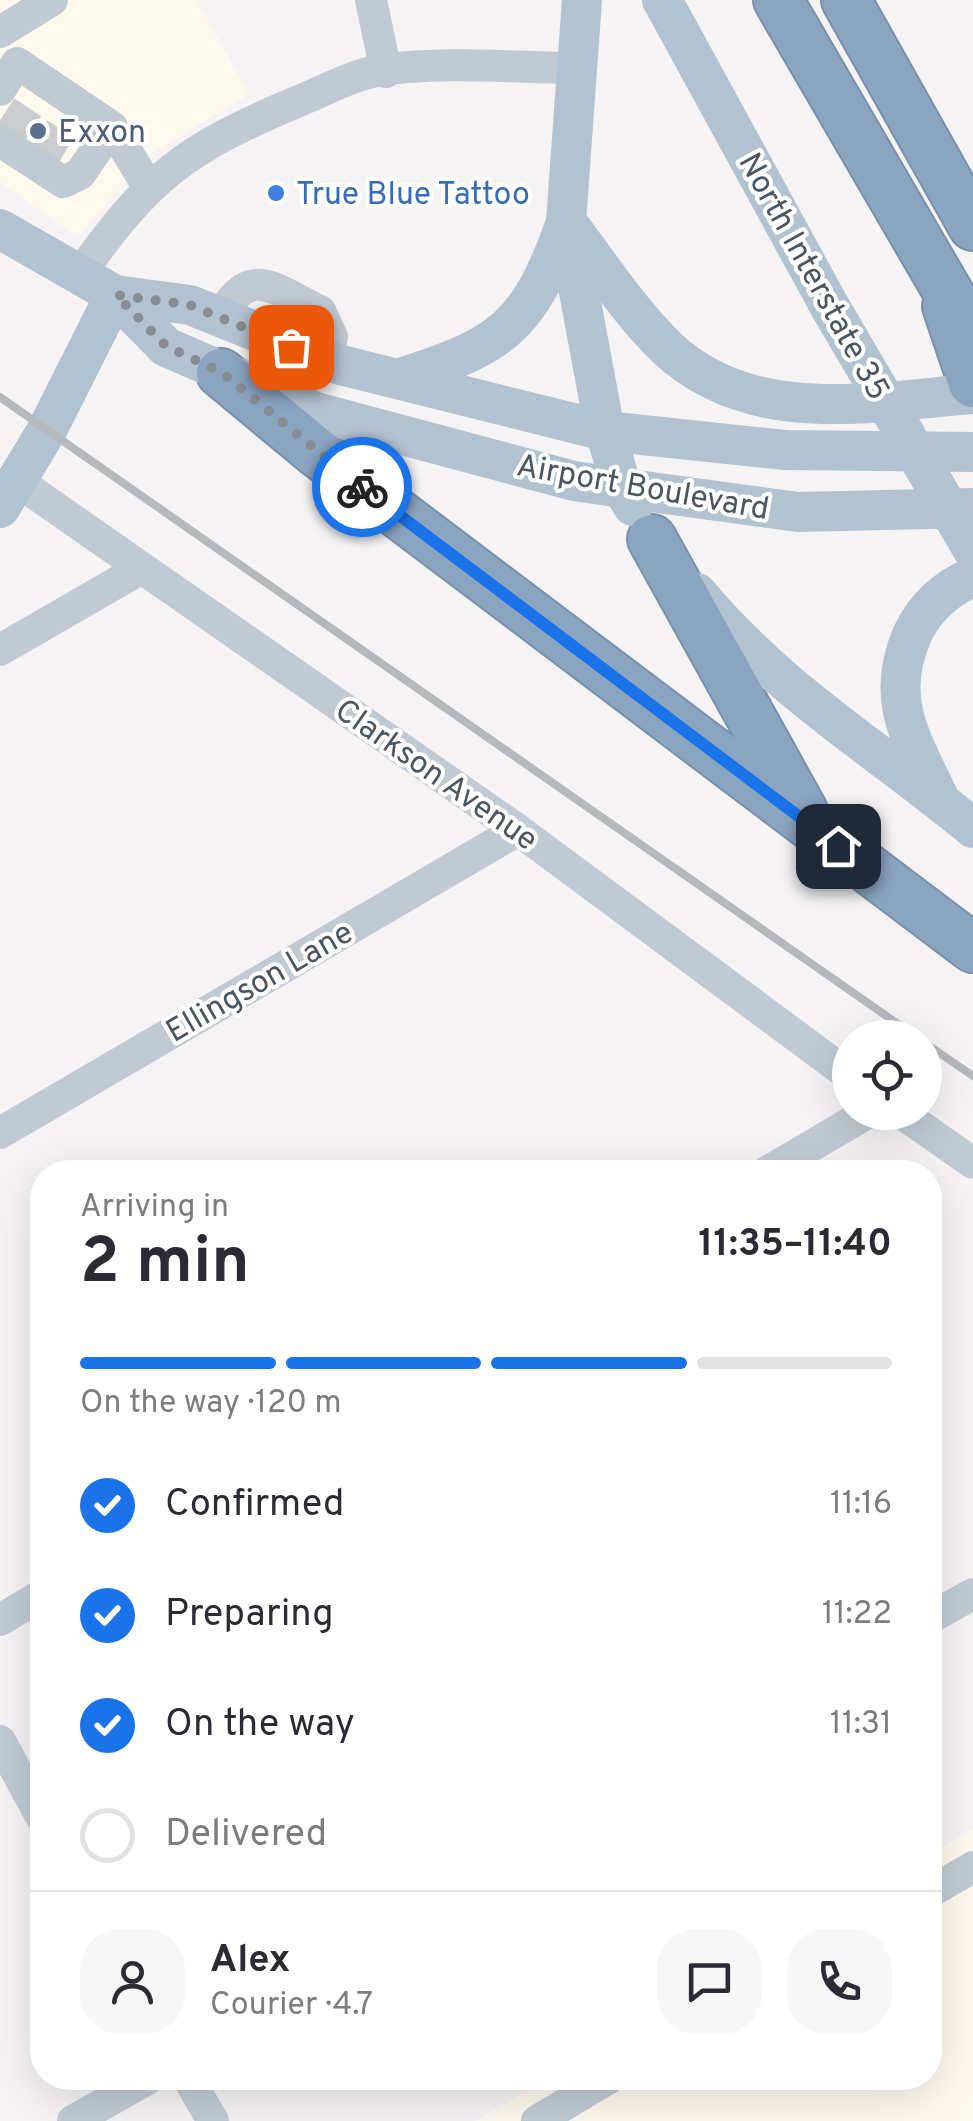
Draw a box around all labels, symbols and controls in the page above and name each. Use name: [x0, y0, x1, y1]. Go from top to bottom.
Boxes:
place label: Exxon: [58, 114, 146, 154]
marker: Exxon: [27, 120, 49, 142]
street label: North Interstate 35: [728, 147, 897, 408]
place label: True Blue Tattoo: [296, 176, 530, 216]
marker: True Blue Tattoo: [265, 182, 287, 204]
pin: [249, 305, 334, 390]
icon: bag: [264, 320, 319, 375]
courier: [312, 437, 412, 537]
street label: Airport Boulevard: [513, 447, 772, 531]
icon: bike: [335, 460, 390, 515]
street label: Clarkson Avenue: [326, 692, 544, 861]
pin: [796, 804, 881, 889]
icon: home: [811, 819, 866, 874]
street label: Ellingson Lane: [160, 914, 361, 1053]
map controls: [832, 1020, 942, 1130]
button: locate: [832, 1020, 942, 1130]
text: Arriving in: [80, 1188, 229, 1228]
text: 11:35–11:40: [698, 1221, 892, 1270]
text: 2 min: [80, 1224, 250, 1306]
text: On the way · 120 m: [80, 1384, 342, 1424]
icon: check: [80, 1478, 135, 1533]
text: Confirmed: [165, 1481, 344, 1530]
text: 11:16: [830, 1485, 892, 1525]
icon: check: [80, 1588, 135, 1643]
text: Preparing: [165, 1591, 334, 1640]
text: 11:22: [822, 1595, 892, 1635]
icon: check: [80, 1698, 135, 1753]
text: On the way: [165, 1701, 355, 1750]
text: 11:31: [830, 1705, 892, 1745]
text: Delivered: [165, 1811, 327, 1860]
button: person: [80, 1929, 185, 2034]
button: chat: [657, 1929, 762, 2034]
button: phone: [787, 1929, 892, 2034]
text: Alex: [210, 1937, 290, 1986]
text: Courier · 4.7: [210, 1986, 373, 2026]

